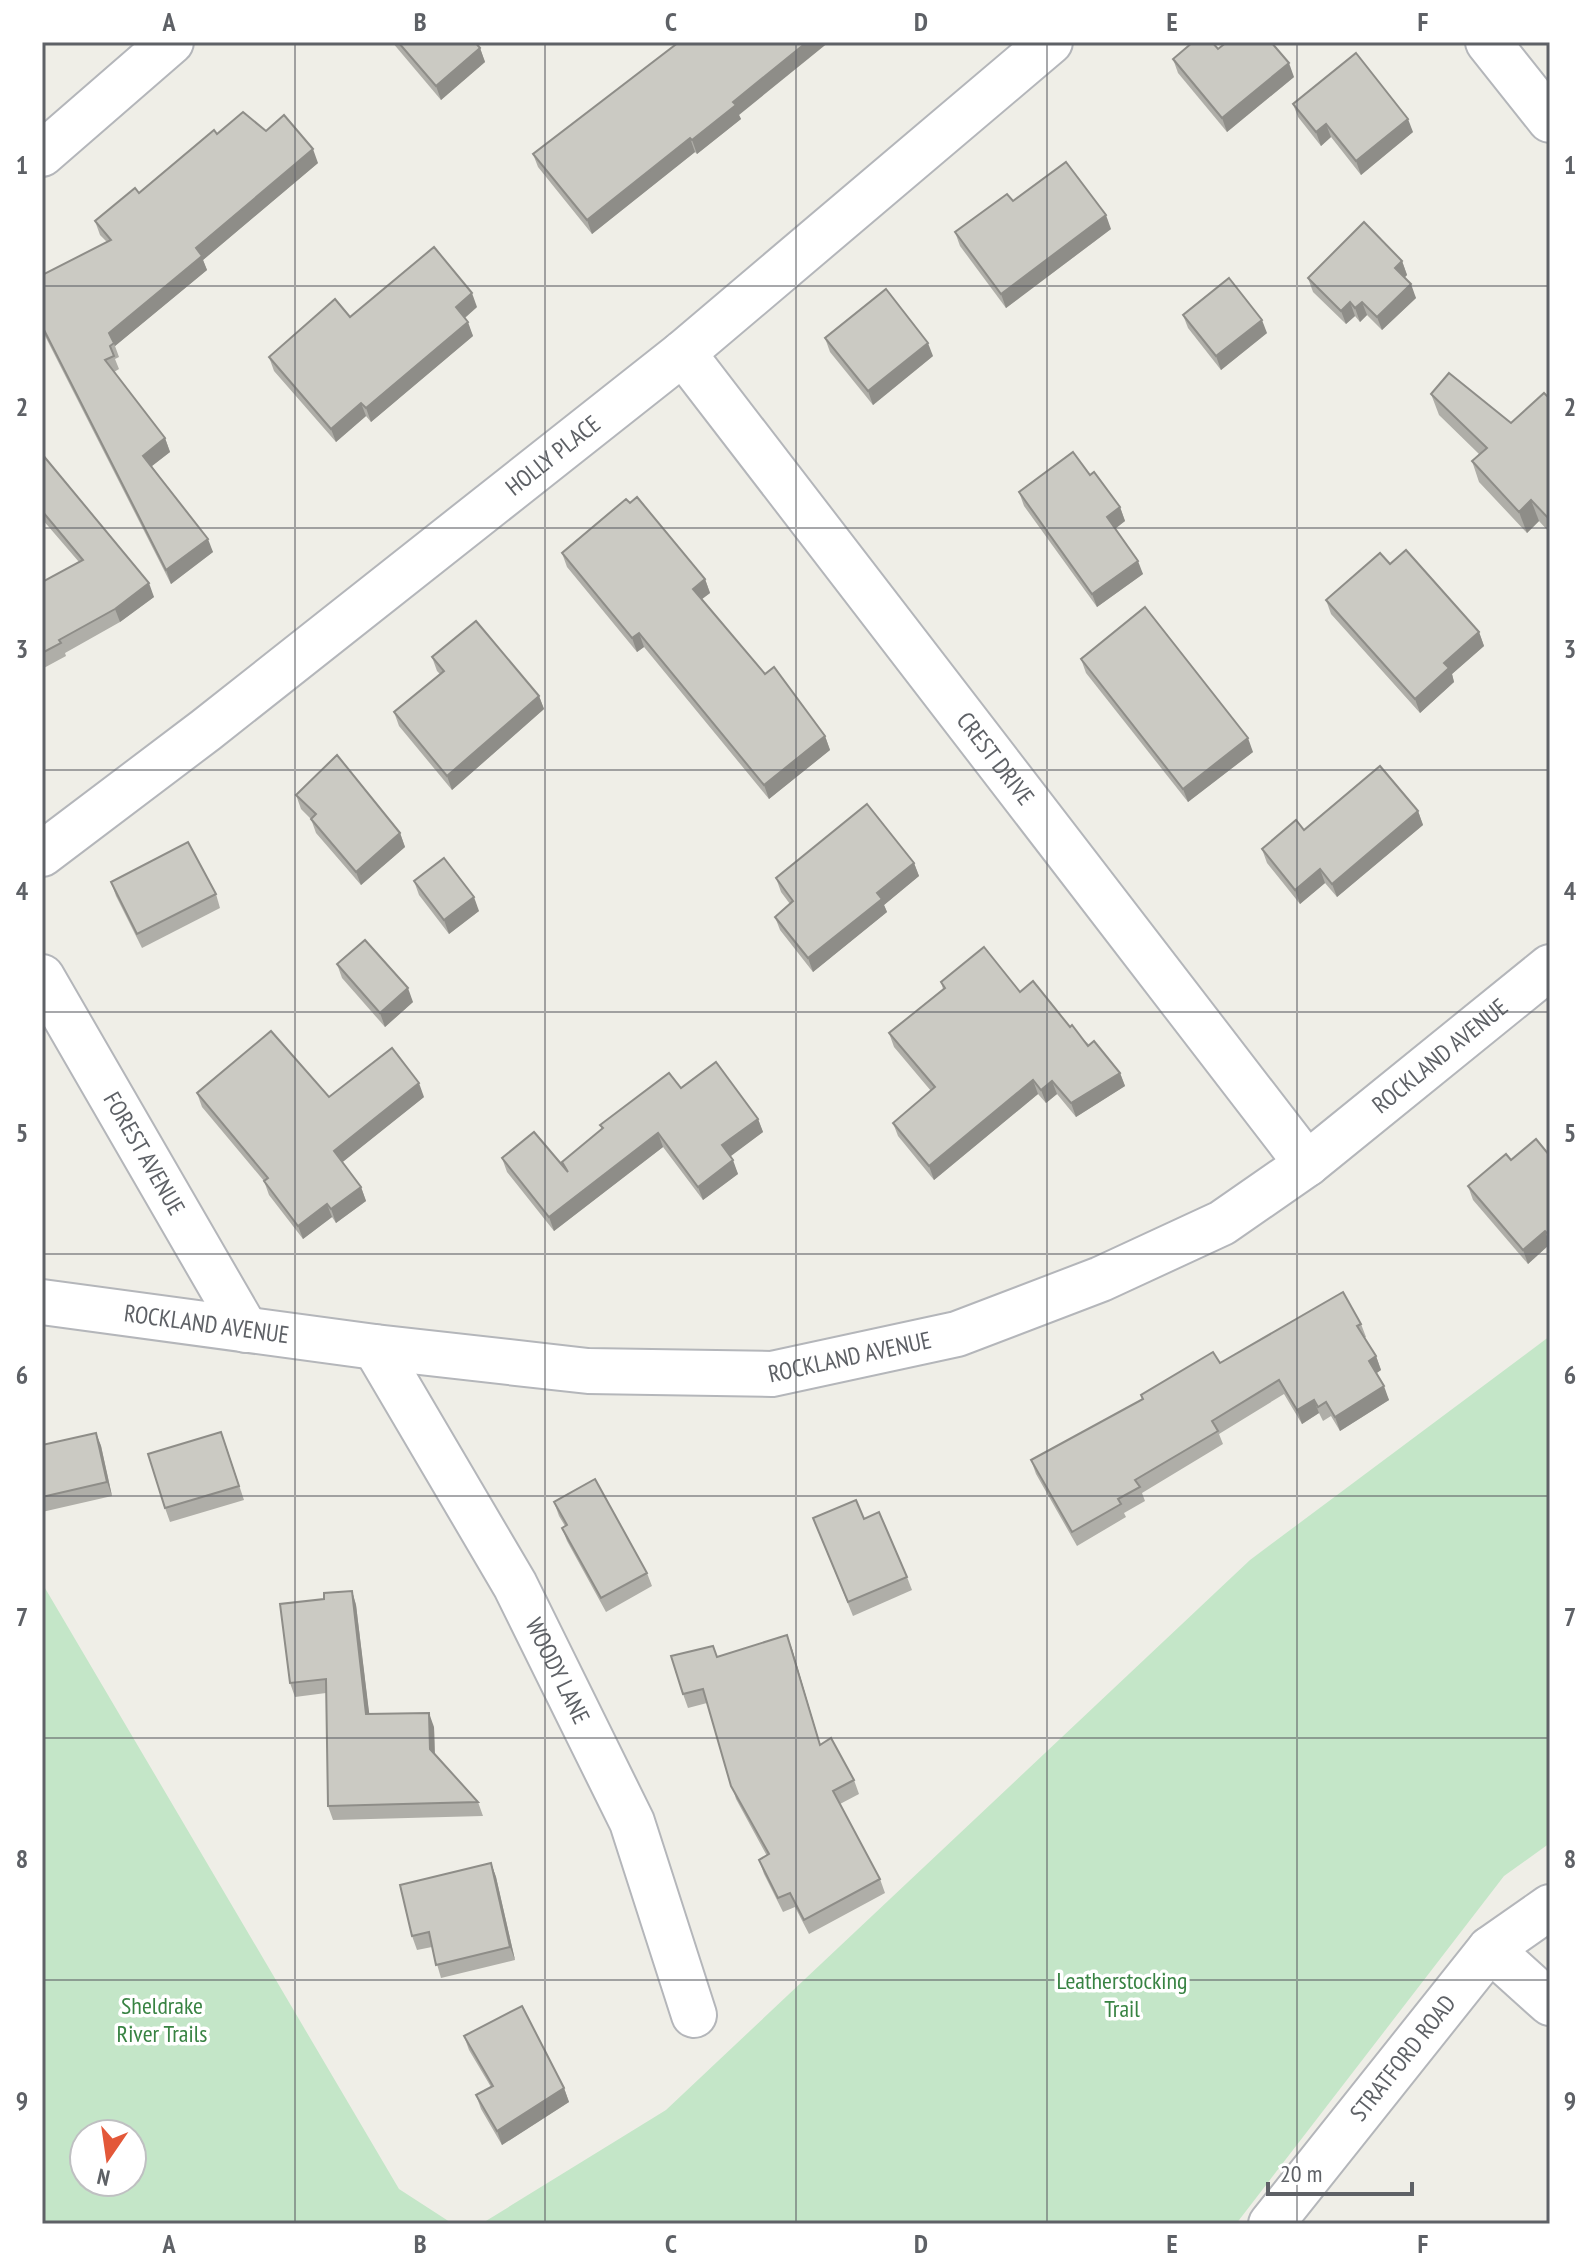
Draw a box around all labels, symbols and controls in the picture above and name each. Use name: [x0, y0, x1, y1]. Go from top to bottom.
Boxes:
text: A: [161, 5, 176, 38]
text: B: [414, 5, 427, 38]
text: C: [665, 5, 677, 38]
text: D: [914, 5, 928, 38]
text: E: [1166, 5, 1178, 38]
text: F: [1418, 5, 1429, 38]
text: 1: [16, 148, 28, 181]
text: 1: [1564, 148, 1576, 181]
text: 2: [16, 390, 28, 423]
text: 2: [1564, 390, 1576, 423]
street label: HOLLY PLACE: [499, 408, 607, 502]
text: 3: [16, 632, 28, 665]
text: 3: [1564, 632, 1576, 665]
street label: CREST DRIVE: [950, 706, 1041, 811]
text: 4: [16, 874, 29, 907]
text: 4: [1564, 874, 1577, 907]
street label: ROCKLAND AVENUE: [1366, 991, 1514, 1120]
street label: FOREST AVENUE: [97, 1086, 192, 1221]
text: 5: [16, 1116, 28, 1149]
text: 5: [1564, 1116, 1576, 1149]
street label: ROCKLAND AVENUE: [122, 1297, 291, 1350]
street label: ROCKLAND AVENUE: [765, 1324, 934, 1389]
text: 6: [16, 1358, 28, 1391]
text: 6: [1564, 1358, 1576, 1391]
text: 7: [16, 1600, 28, 1633]
text: 7: [1564, 1600, 1576, 1633]
street label: WOODY LANE: [519, 1613, 597, 1729]
text: 8: [16, 1842, 28, 1875]
text: 8: [1564, 1842, 1576, 1875]
park label: Leatherstocking Trail: [1057, 1965, 1187, 2024]
street label: STRATFORD ROAD: [1343, 1988, 1462, 2127]
park label: Sheldrake River Trails: [117, 1990, 207, 2049]
text: 9: [16, 2084, 28, 2117]
text: 9: [1564, 2084, 1576, 2117]
north arrow: [68, 2118, 148, 2198]
scale bar: [1268, 2146, 1412, 2196]
text: 20 m: [1280, 2158, 1322, 2189]
text: N: [95, 2163, 112, 2192]
text: A: [161, 2227, 176, 2260]
text: B: [414, 2227, 427, 2260]
text: C: [665, 2227, 677, 2260]
text: D: [914, 2227, 928, 2260]
text: E: [1166, 2227, 1178, 2260]
text: F: [1418, 2227, 1429, 2260]

